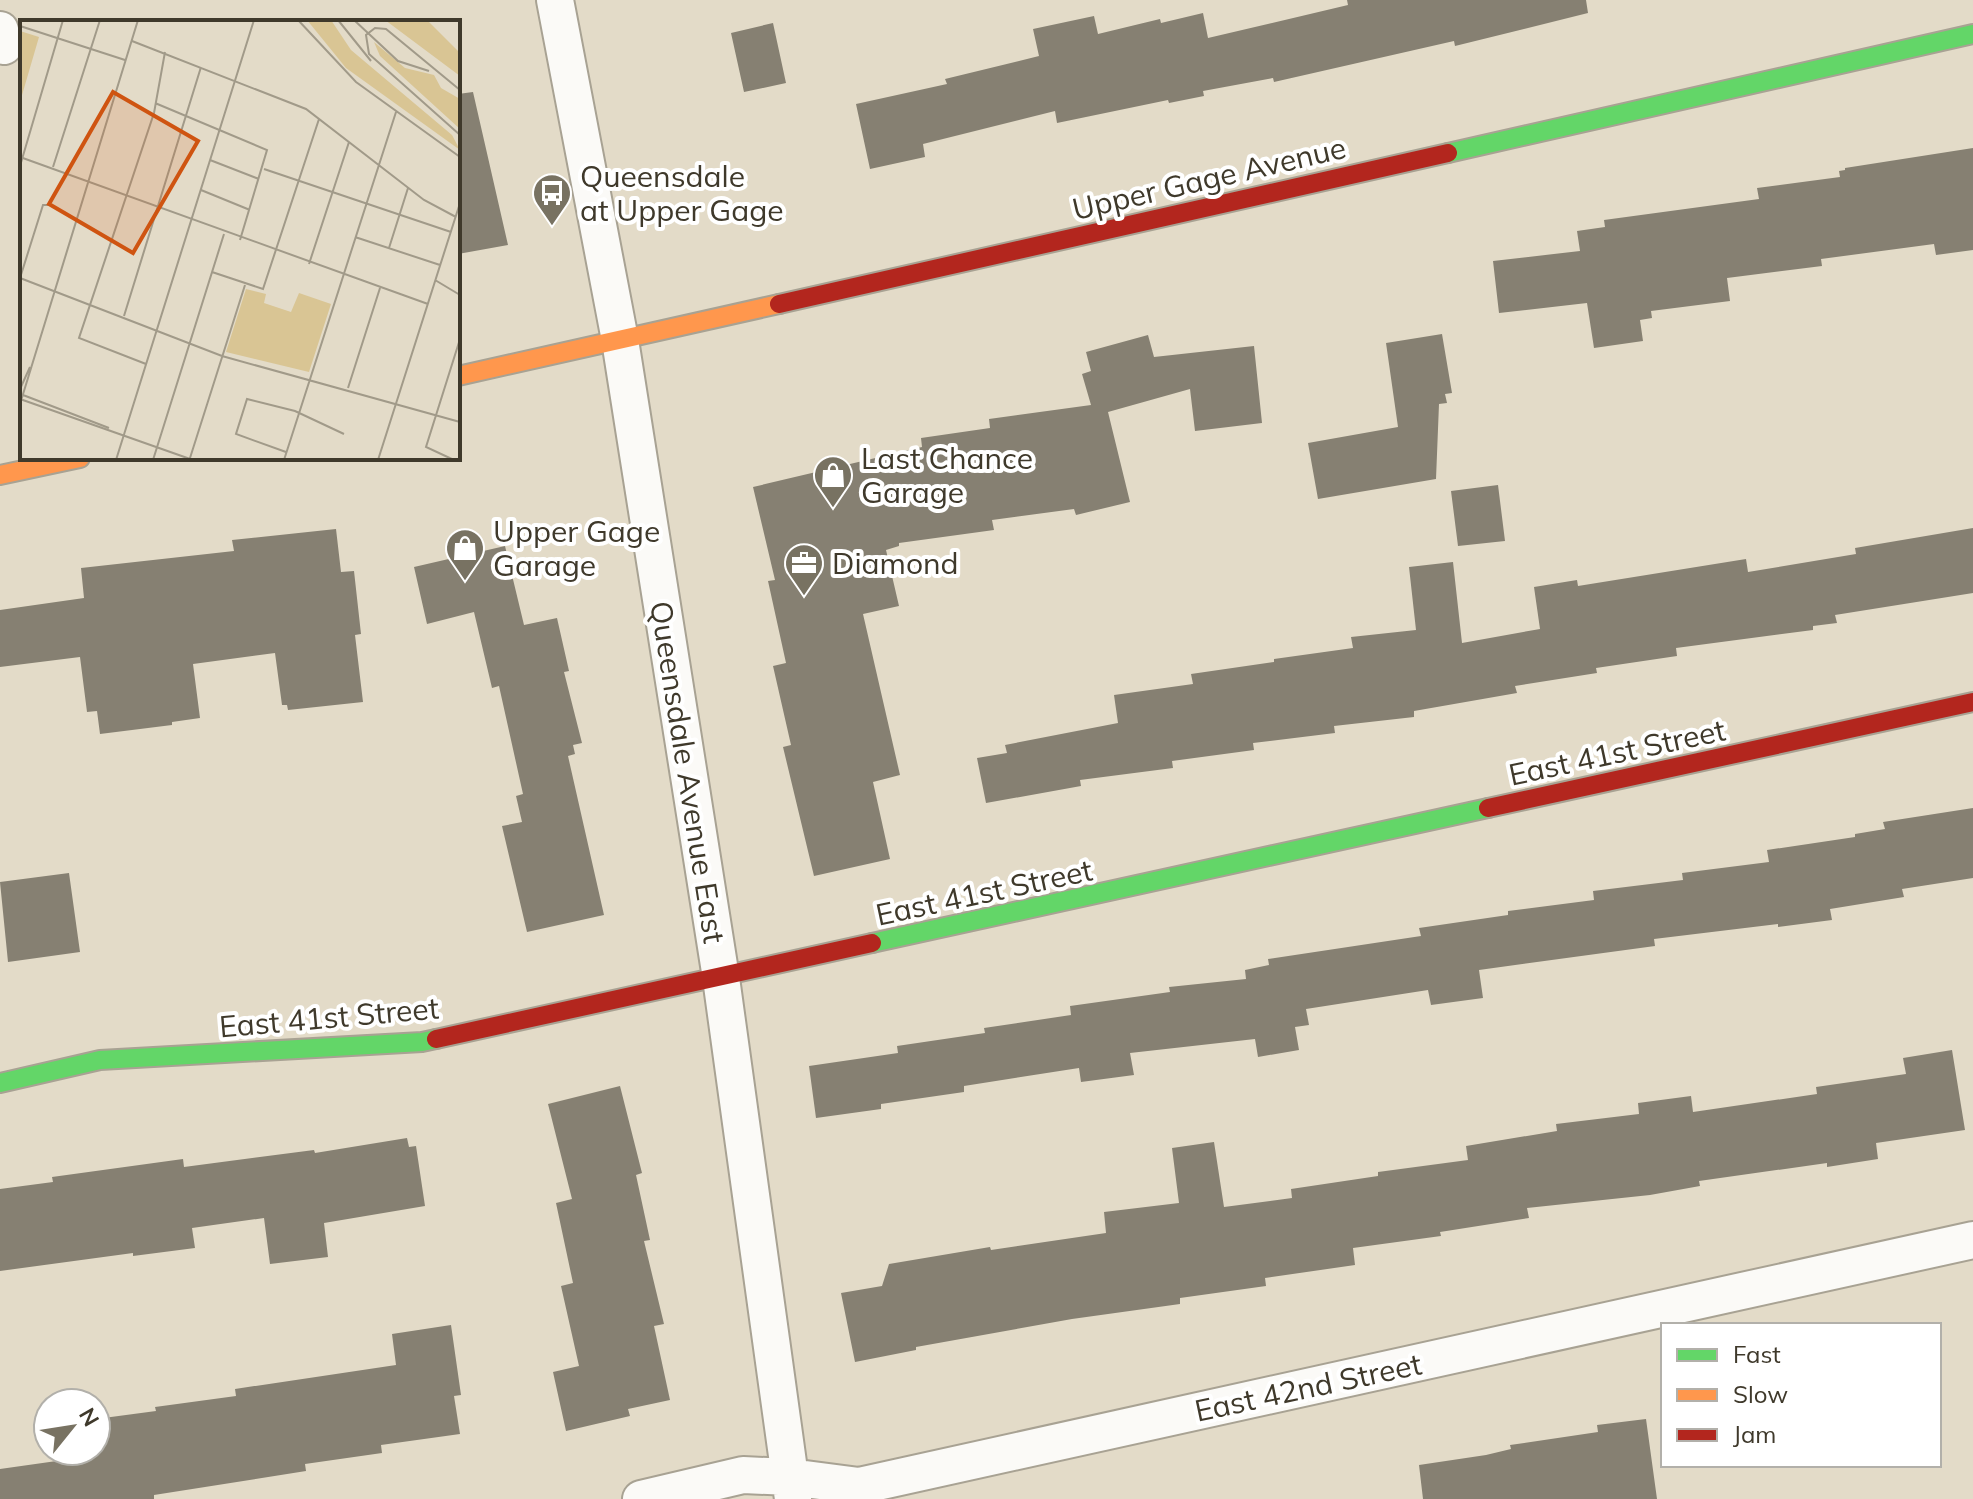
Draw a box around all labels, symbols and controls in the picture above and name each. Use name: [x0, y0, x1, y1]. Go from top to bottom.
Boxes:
inset map: [20, 20, 460, 460]
street label: Upper Gage Avenue: [1069, 128, 1349, 228]
place label: Queensdale at Upper Gage: [580, 157, 784, 229]
bus stop icon: Queensdale at Upper Gage: [531, 172, 573, 227]
place label: Last Chance Garage: [861, 439, 1033, 511]
shop icon: Last Chance Garage: [812, 454, 854, 509]
place label: Upper Gage Garage: [493, 512, 660, 584]
shop icon: Upper Gage Garage: [444, 527, 486, 582]
office icon: Diamond: [783, 542, 825, 597]
place label: Diamond: [832, 544, 959, 582]
street label: Queensdale Avenue East: [642, 598, 734, 946]
street label: East 41st Street: [1505, 710, 1729, 794]
street label: East 41st Street: [872, 850, 1096, 934]
street label: East 41st Street: [218, 988, 440, 1046]
legend: [1661, 1323, 1941, 1467]
text: Fast: [1733, 1339, 1781, 1369]
street label: East 42nd Street: [1191, 1344, 1425, 1430]
text: Slow: [1733, 1379, 1788, 1409]
north arrow: [32, 1387, 112, 1467]
text: N: [73, 1403, 106, 1431]
text: Jam: [1733, 1419, 1776, 1449]

